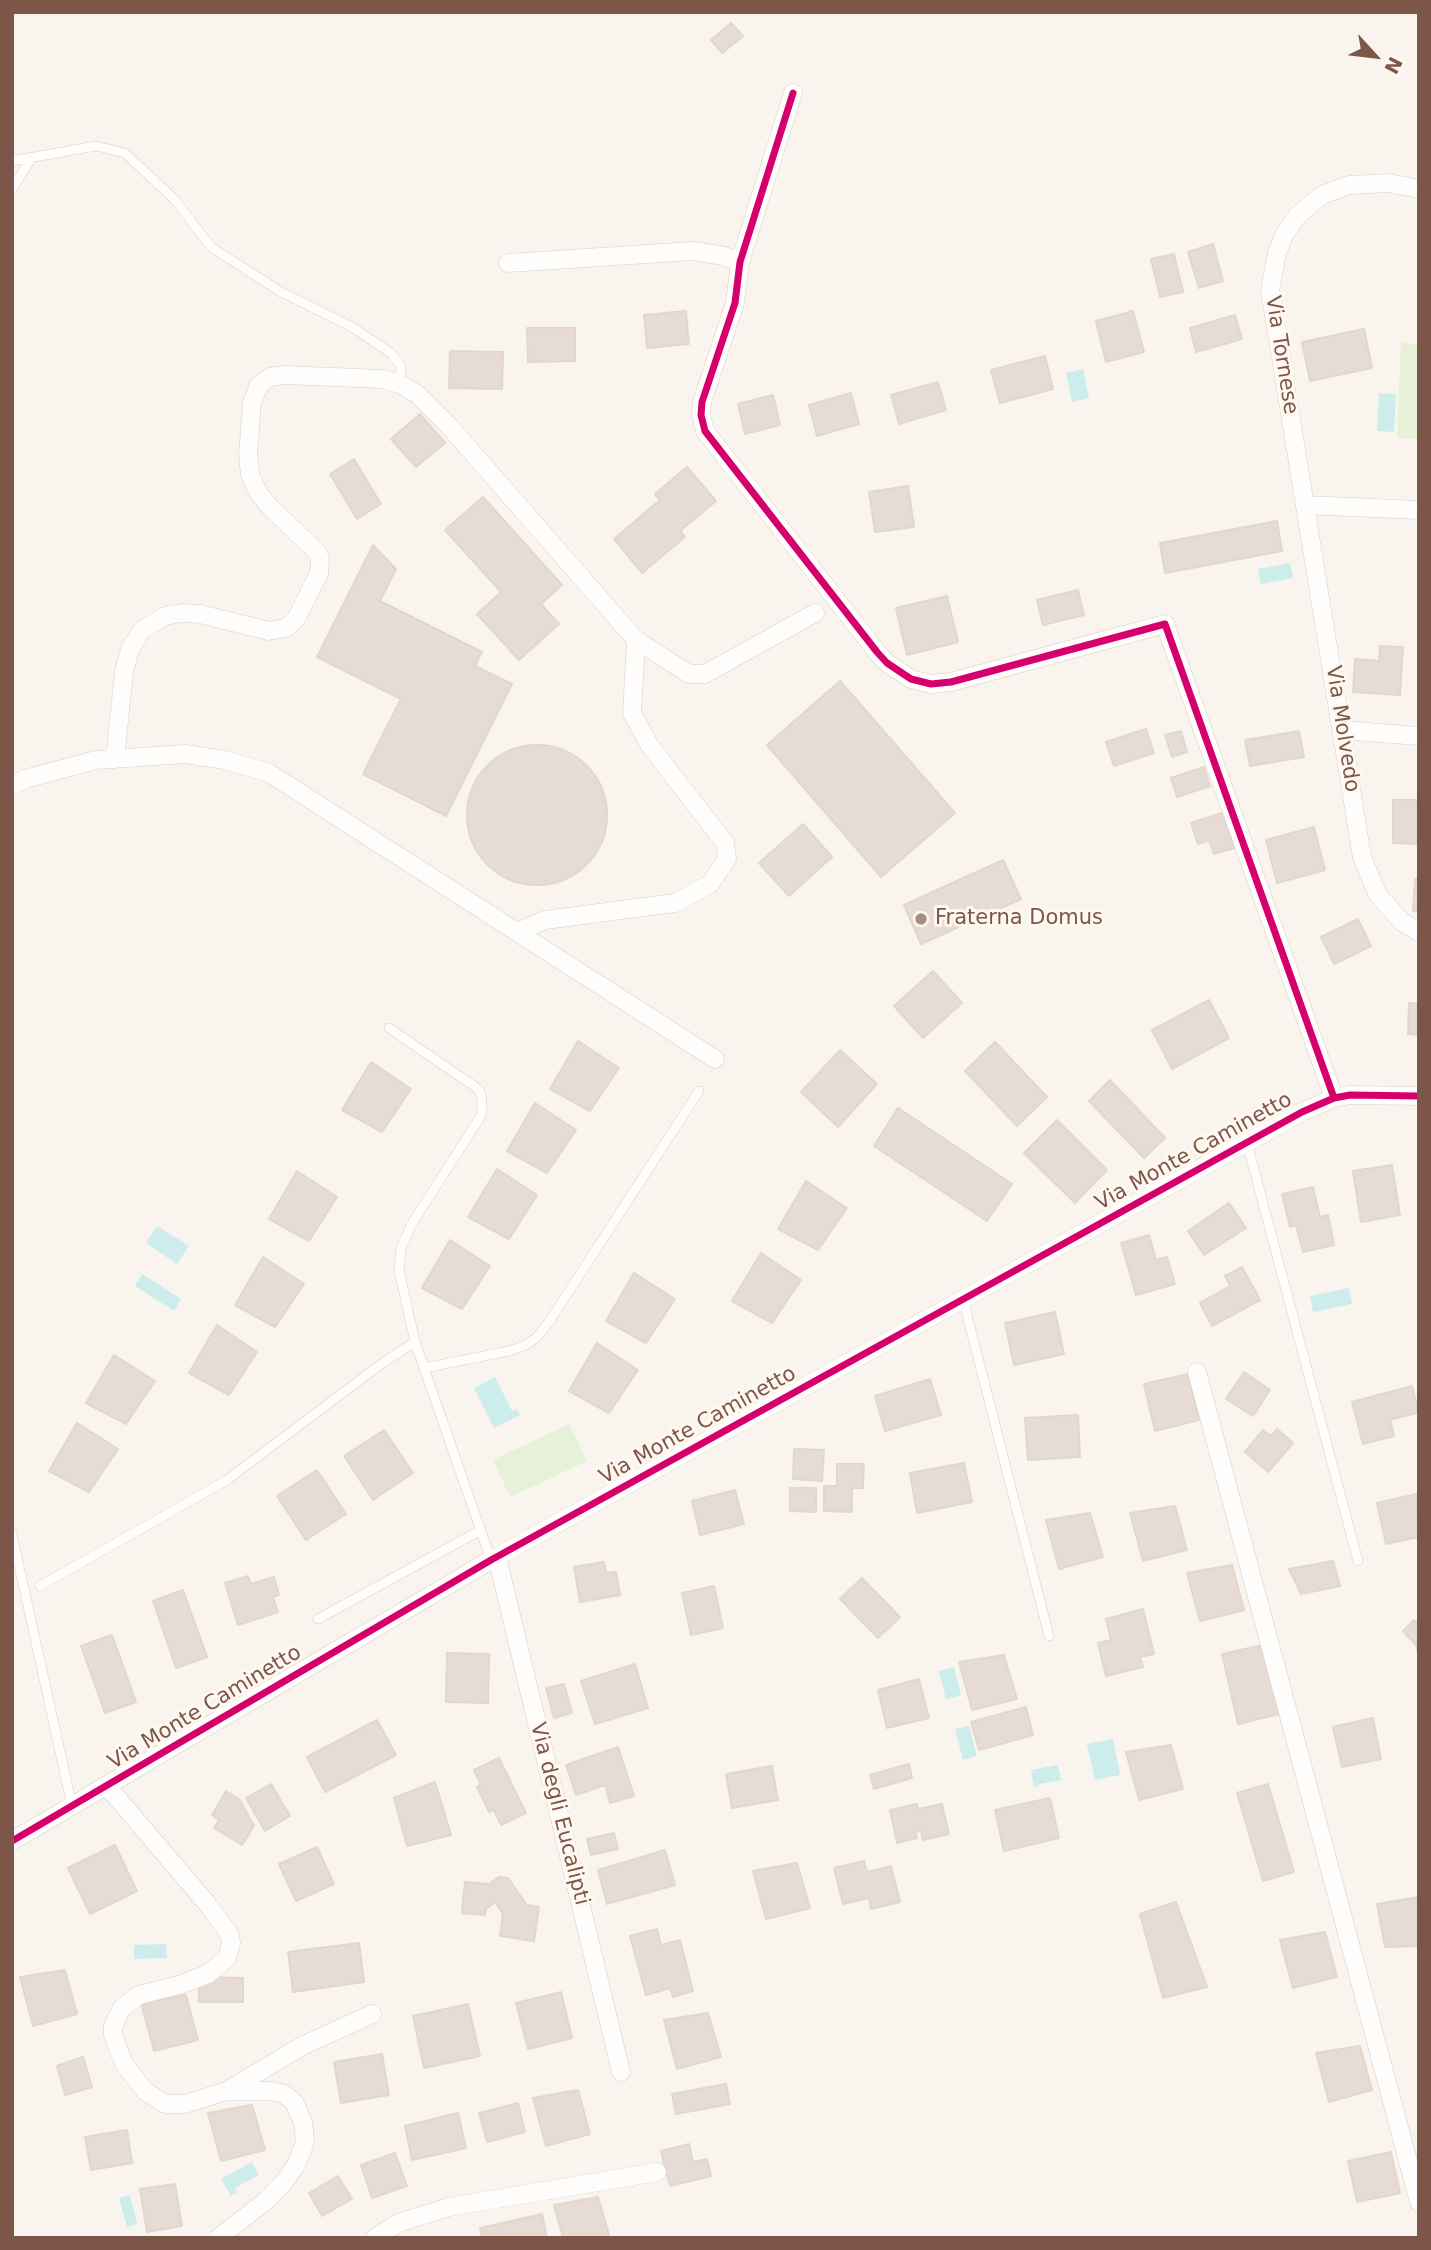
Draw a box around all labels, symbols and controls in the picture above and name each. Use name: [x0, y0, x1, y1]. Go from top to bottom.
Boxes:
north arrow: [1340, 21, 1410, 91]
text: N: [1380, 53, 1407, 78]
street label: Via Tornese: [1259, 294, 1303, 416]
street label: Via Molvedo: [1320, 664, 1364, 794]
place label: Fraterna Domus: [935, 906, 1103, 932]
marker: Fraterna Domus: [913, 911, 929, 927]
street label: Via Monte Caminetto: [1091, 1087, 1297, 1217]
street label: Via Monte Caminetto: [595, 1361, 801, 1491]
street label: Via Monte Caminetto: [104, 1640, 306, 1776]
street label: Via degli Eucalipti: [524, 1720, 594, 1908]

